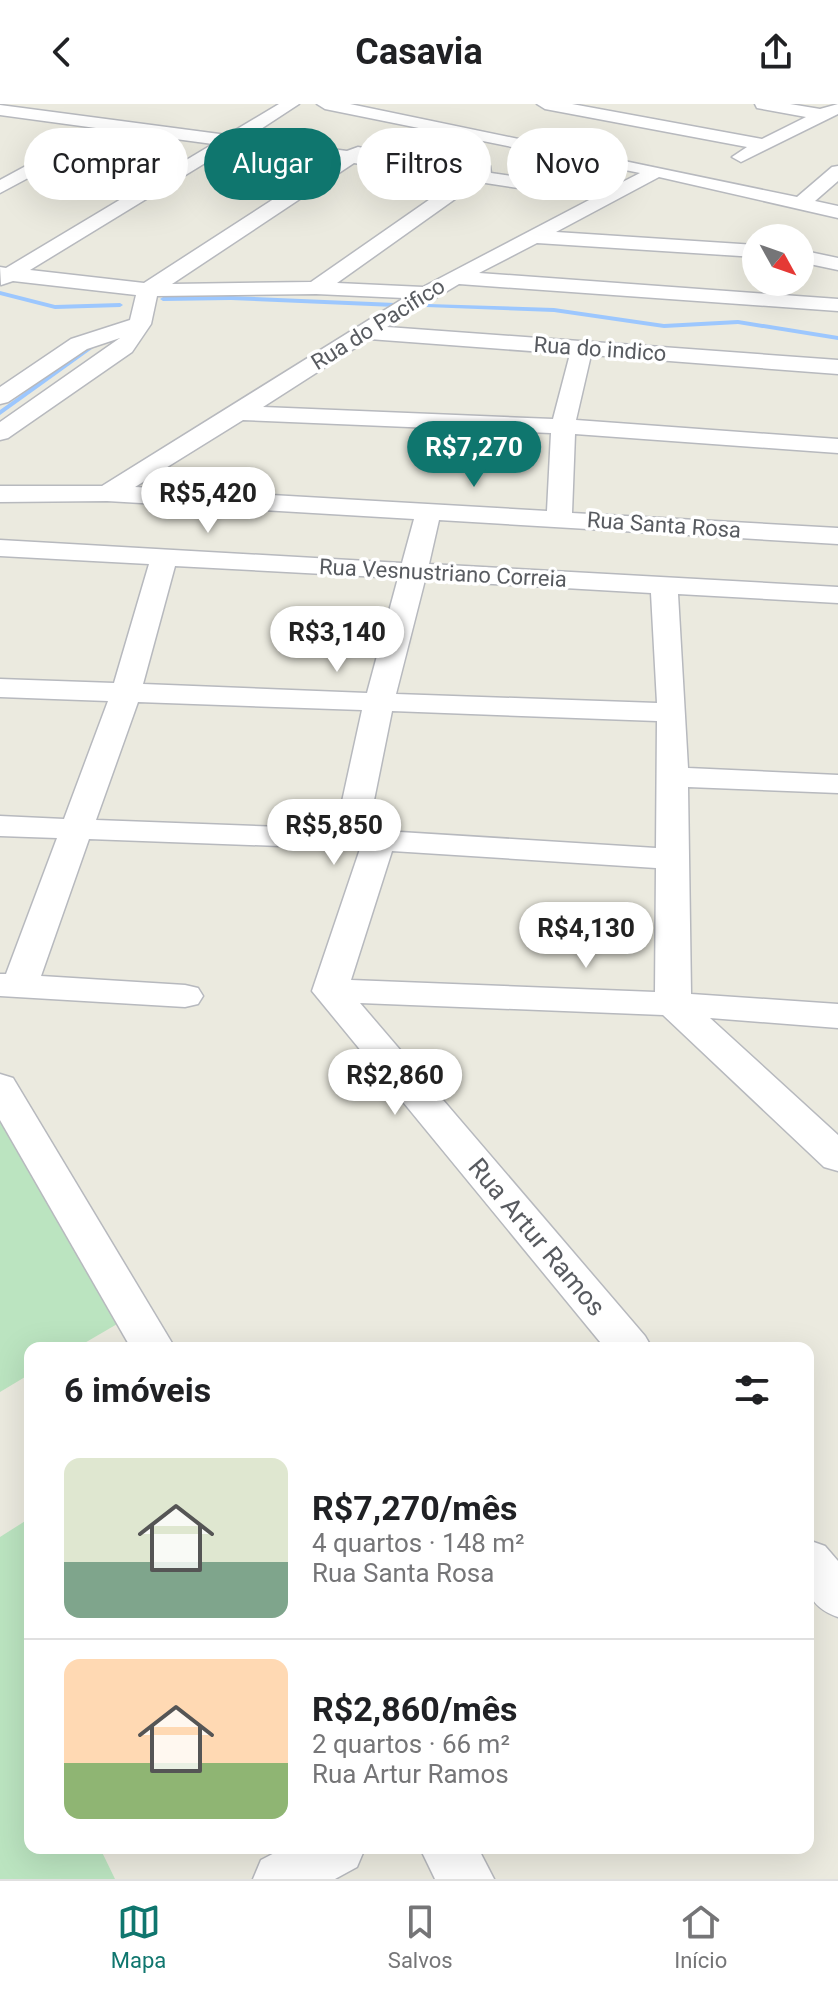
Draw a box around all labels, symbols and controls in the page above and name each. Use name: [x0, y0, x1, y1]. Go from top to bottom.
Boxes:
icon: back: [40, 30, 84, 74]
icon: share: [754, 30, 798, 74]
text: Casavia: [355, 31, 483, 73]
chip: Comprar: [24, 128, 188, 200]
chip: Alugar: [204, 128, 341, 200]
chip: Filtros: [357, 128, 491, 200]
chip: Novo: [507, 128, 628, 200]
north arrow: [742, 224, 814, 296]
map controls: [742, 224, 814, 296]
street label: Rua do Pacifico: [307, 273, 449, 375]
street label: Rua do indico: [533, 332, 667, 366]
pin: R$7,270: [400, 421, 548, 489]
text: R$7,270: [425, 432, 523, 462]
pin: R$5,420: [134, 467, 282, 535]
text: R$5,420: [159, 478, 257, 508]
street label: Rua Santa Rosa: [586, 507, 742, 543]
street label: Rua Vesnustriano Correia: [319, 554, 567, 592]
pin: R$3,140: [263, 606, 411, 674]
text: R$3,140: [288, 617, 386, 647]
pin: R$5,850: [260, 799, 408, 867]
text: R$5,850: [285, 810, 383, 840]
pin: R$4,130: [512, 902, 660, 970]
text: R$4,130: [537, 913, 635, 943]
pin: R$2,860: [321, 1049, 469, 1117]
text: R$2,860: [346, 1060, 444, 1090]
street label: Rua Artur Ramos: [462, 1152, 612, 1322]
icon: filters: [730, 1368, 774, 1412]
text: 6 imóveis: [64, 1370, 211, 1410]
text: R$7,270/mês: [312, 1488, 518, 1528]
icon: home: [128, 1490, 224, 1586]
text: 4 quartos · 148 m²: [312, 1528, 525, 1558]
text: Rua Santa Rosa: [312, 1558, 494, 1588]
text: R$2,860/mês: [312, 1689, 518, 1729]
icon: home: [128, 1691, 224, 1787]
text: 2 quartos · 66 m²: [312, 1729, 510, 1759]
text: Rua Artur Ramos: [312, 1759, 509, 1789]
tab: Mapa: [111, 1900, 166, 1973]
tab: Salvos: [388, 1900, 453, 1973]
tab: Início: [674, 1900, 727, 1973]

